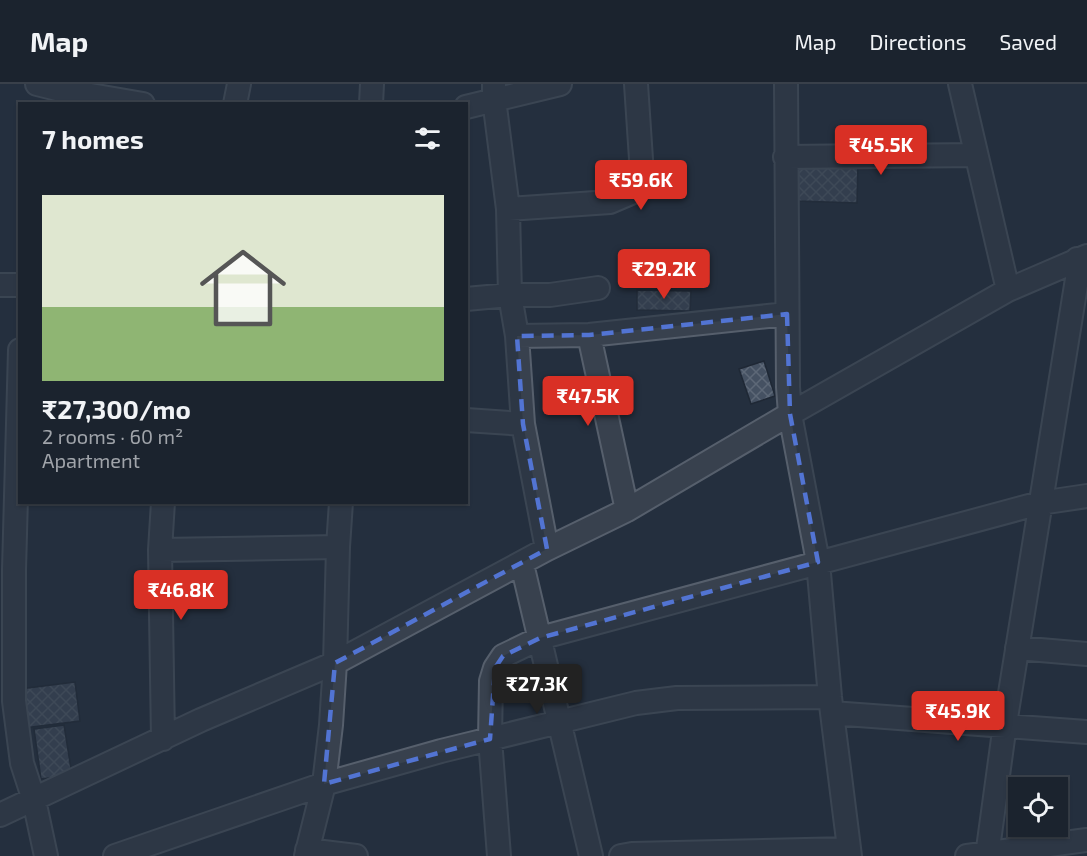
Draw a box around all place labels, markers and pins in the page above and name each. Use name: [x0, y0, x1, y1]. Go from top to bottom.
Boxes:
pin: ₹45.5K: [832, 125, 930, 176]
pin: ₹59.6K: [592, 160, 690, 211]
pin: ₹29.2K: [615, 249, 713, 300]
pin: ₹47.5K: [539, 376, 637, 427]
pin: ₹46.8K: [132, 570, 230, 621]
pin: ₹27.3K: [488, 664, 586, 715]
pin: ₹45.9K: [909, 691, 1007, 742]

